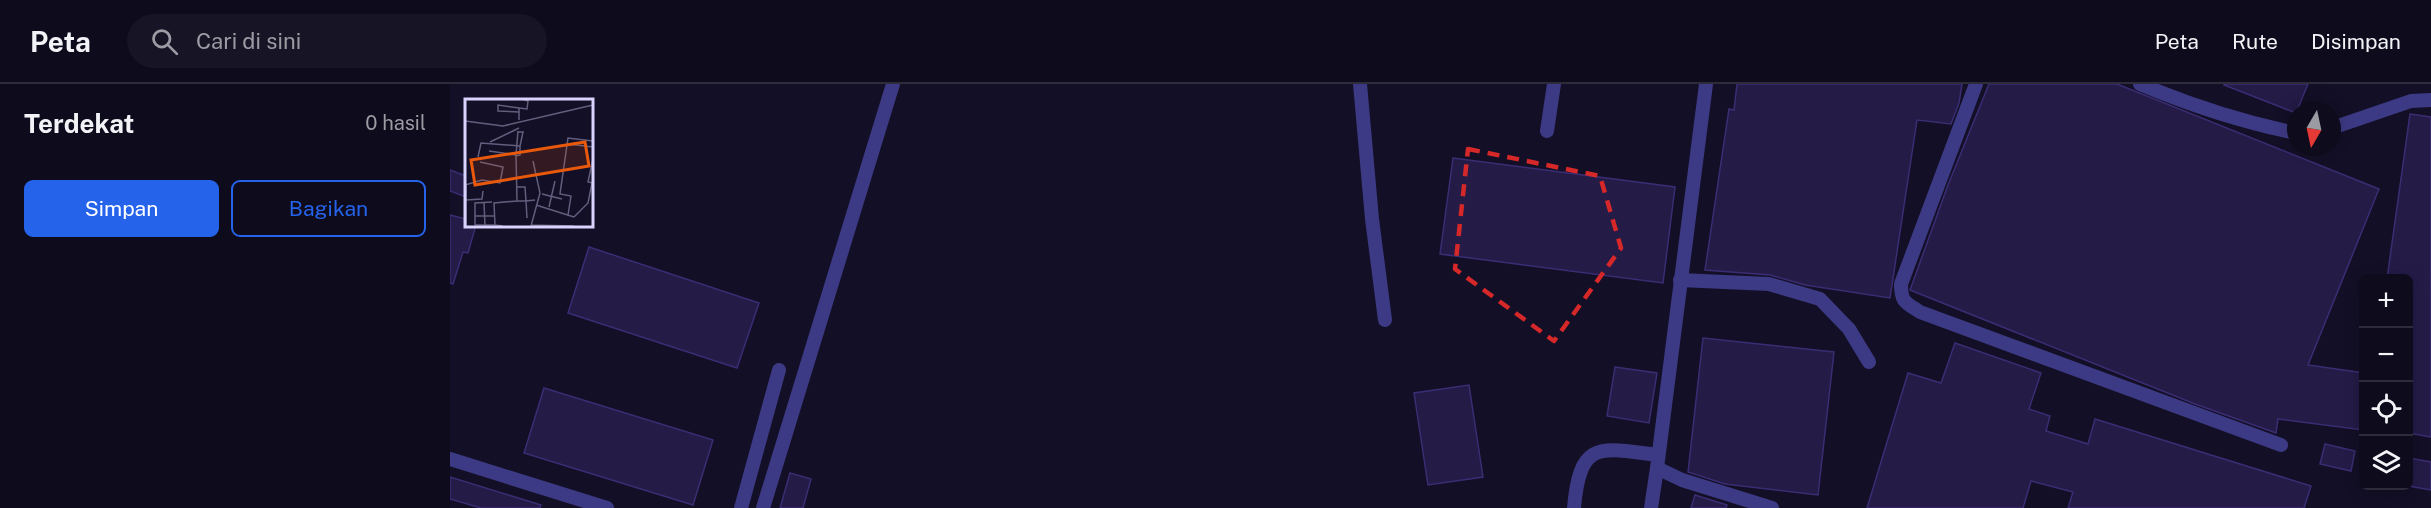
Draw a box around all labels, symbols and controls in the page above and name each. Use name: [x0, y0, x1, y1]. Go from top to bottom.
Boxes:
search box: [127, 14, 547, 68]
text: Peta: [30, 25, 91, 58]
icon: search: [148, 25, 181, 58]
text: Cari di sini: [196, 28, 301, 54]
text: Peta: [2155, 29, 2199, 54]
text: Rute: [2232, 29, 2278, 54]
text: Disimpan: [2311, 29, 2401, 54]
inset map: [465, 99, 592, 226]
north arrow: [2287, 102, 2341, 156]
text: Terdekat: [24, 108, 134, 139]
text: 0 hasil: [365, 111, 426, 135]
button: Simpan: [24, 180, 219, 237]
button: Bagikan: [231, 180, 426, 237]
map controls: [2359, 274, 2413, 490]
button: +: [2359, 274, 2413, 328]
button: −: [2359, 328, 2413, 382]
button: locate: [2359, 382, 2413, 436]
button: layers: [2359, 436, 2413, 490]

